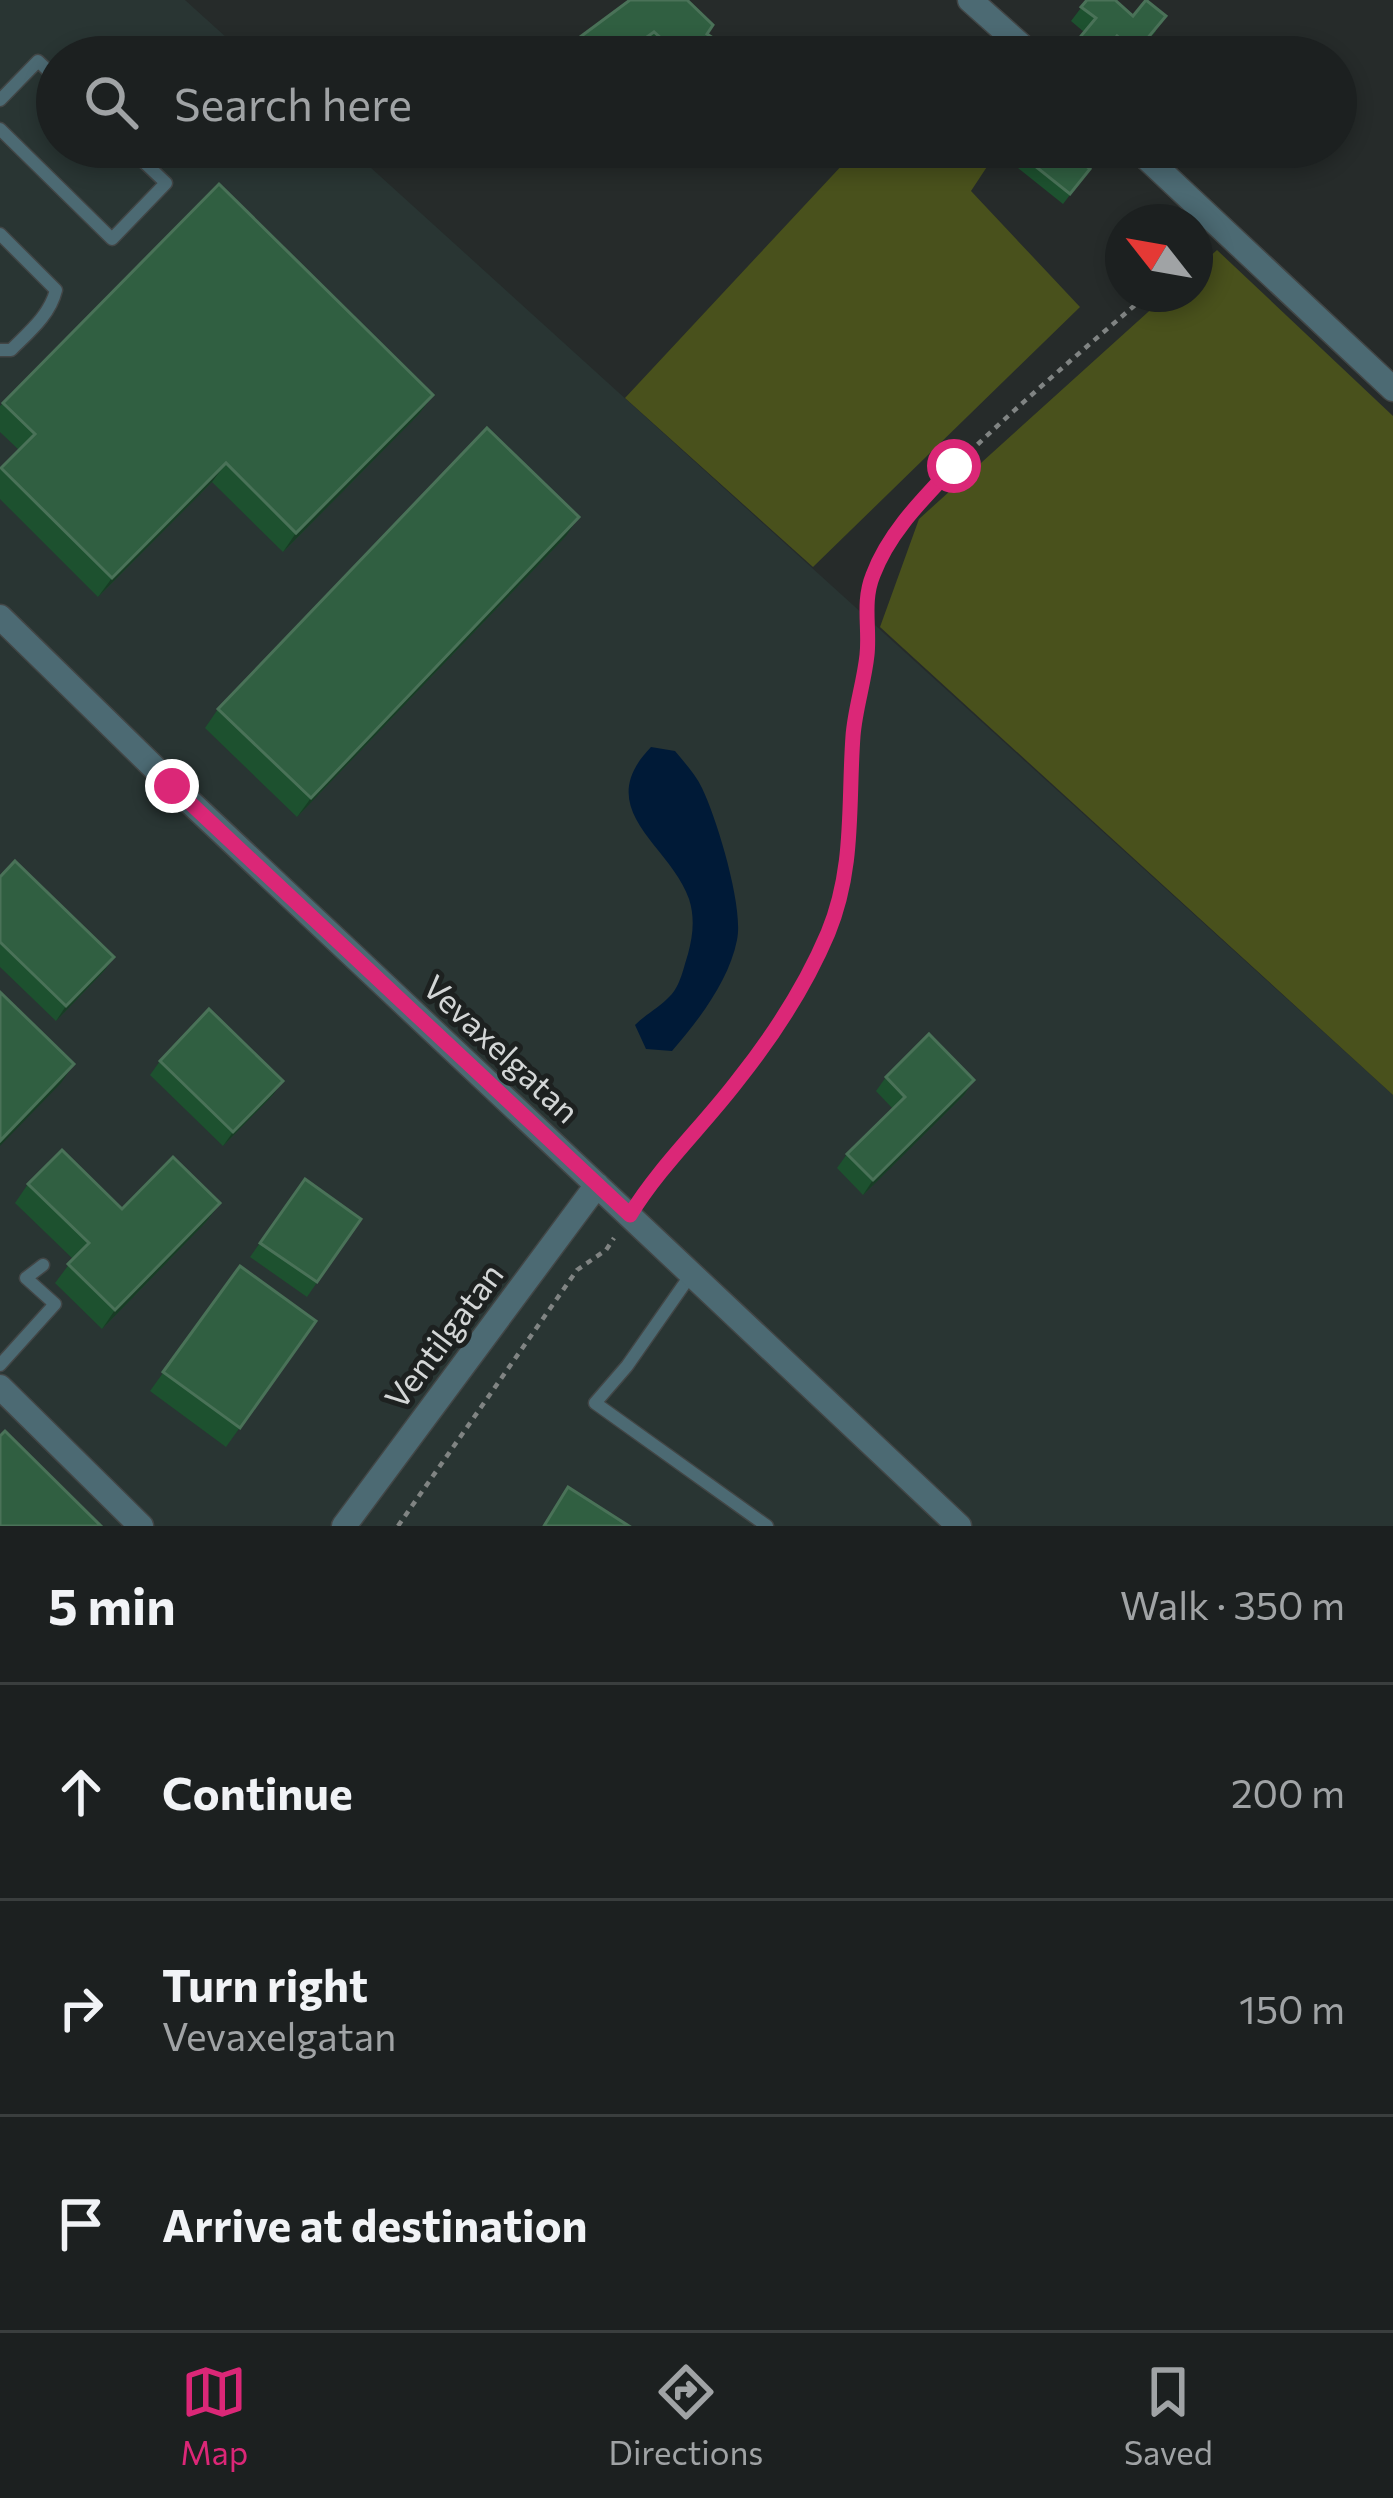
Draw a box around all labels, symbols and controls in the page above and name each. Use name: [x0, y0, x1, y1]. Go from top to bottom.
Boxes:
search box: [36, 36, 1357, 168]
icon: search: [78, 69, 144, 135]
text: Search here: [174, 75, 412, 130]
north arrow: [1105, 204, 1213, 312]
route start: [927, 439, 981, 493]
route end: [145, 759, 199, 813]
street label: Vevaxelgatan: [415, 965, 589, 1131]
street label: Ventilgatan: [375, 1254, 511, 1416]
text: 5 min: [48, 1573, 176, 1636]
text: Walk · 350 m: [1120, 1580, 1345, 1628]
icon: ahead: [48, 1759, 114, 1825]
text: Continue: [162, 1764, 353, 1819]
text: 200 m: [1231, 1768, 1345, 1816]
text: Turn right: [162, 1956, 368, 2011]
icon: right: [48, 1975, 114, 2041]
text: 150 m: [1239, 1984, 1345, 2032]
text: Vevaxelgatan: [162, 2011, 396, 2059]
icon: arrive: [48, 2191, 114, 2257]
text: Arrive at destination: [162, 2196, 588, 2251]
tab: Map: [180, 2359, 248, 2472]
tab: Directions: [609, 2359, 763, 2472]
tab: Saved: [1124, 2359, 1213, 2472]

